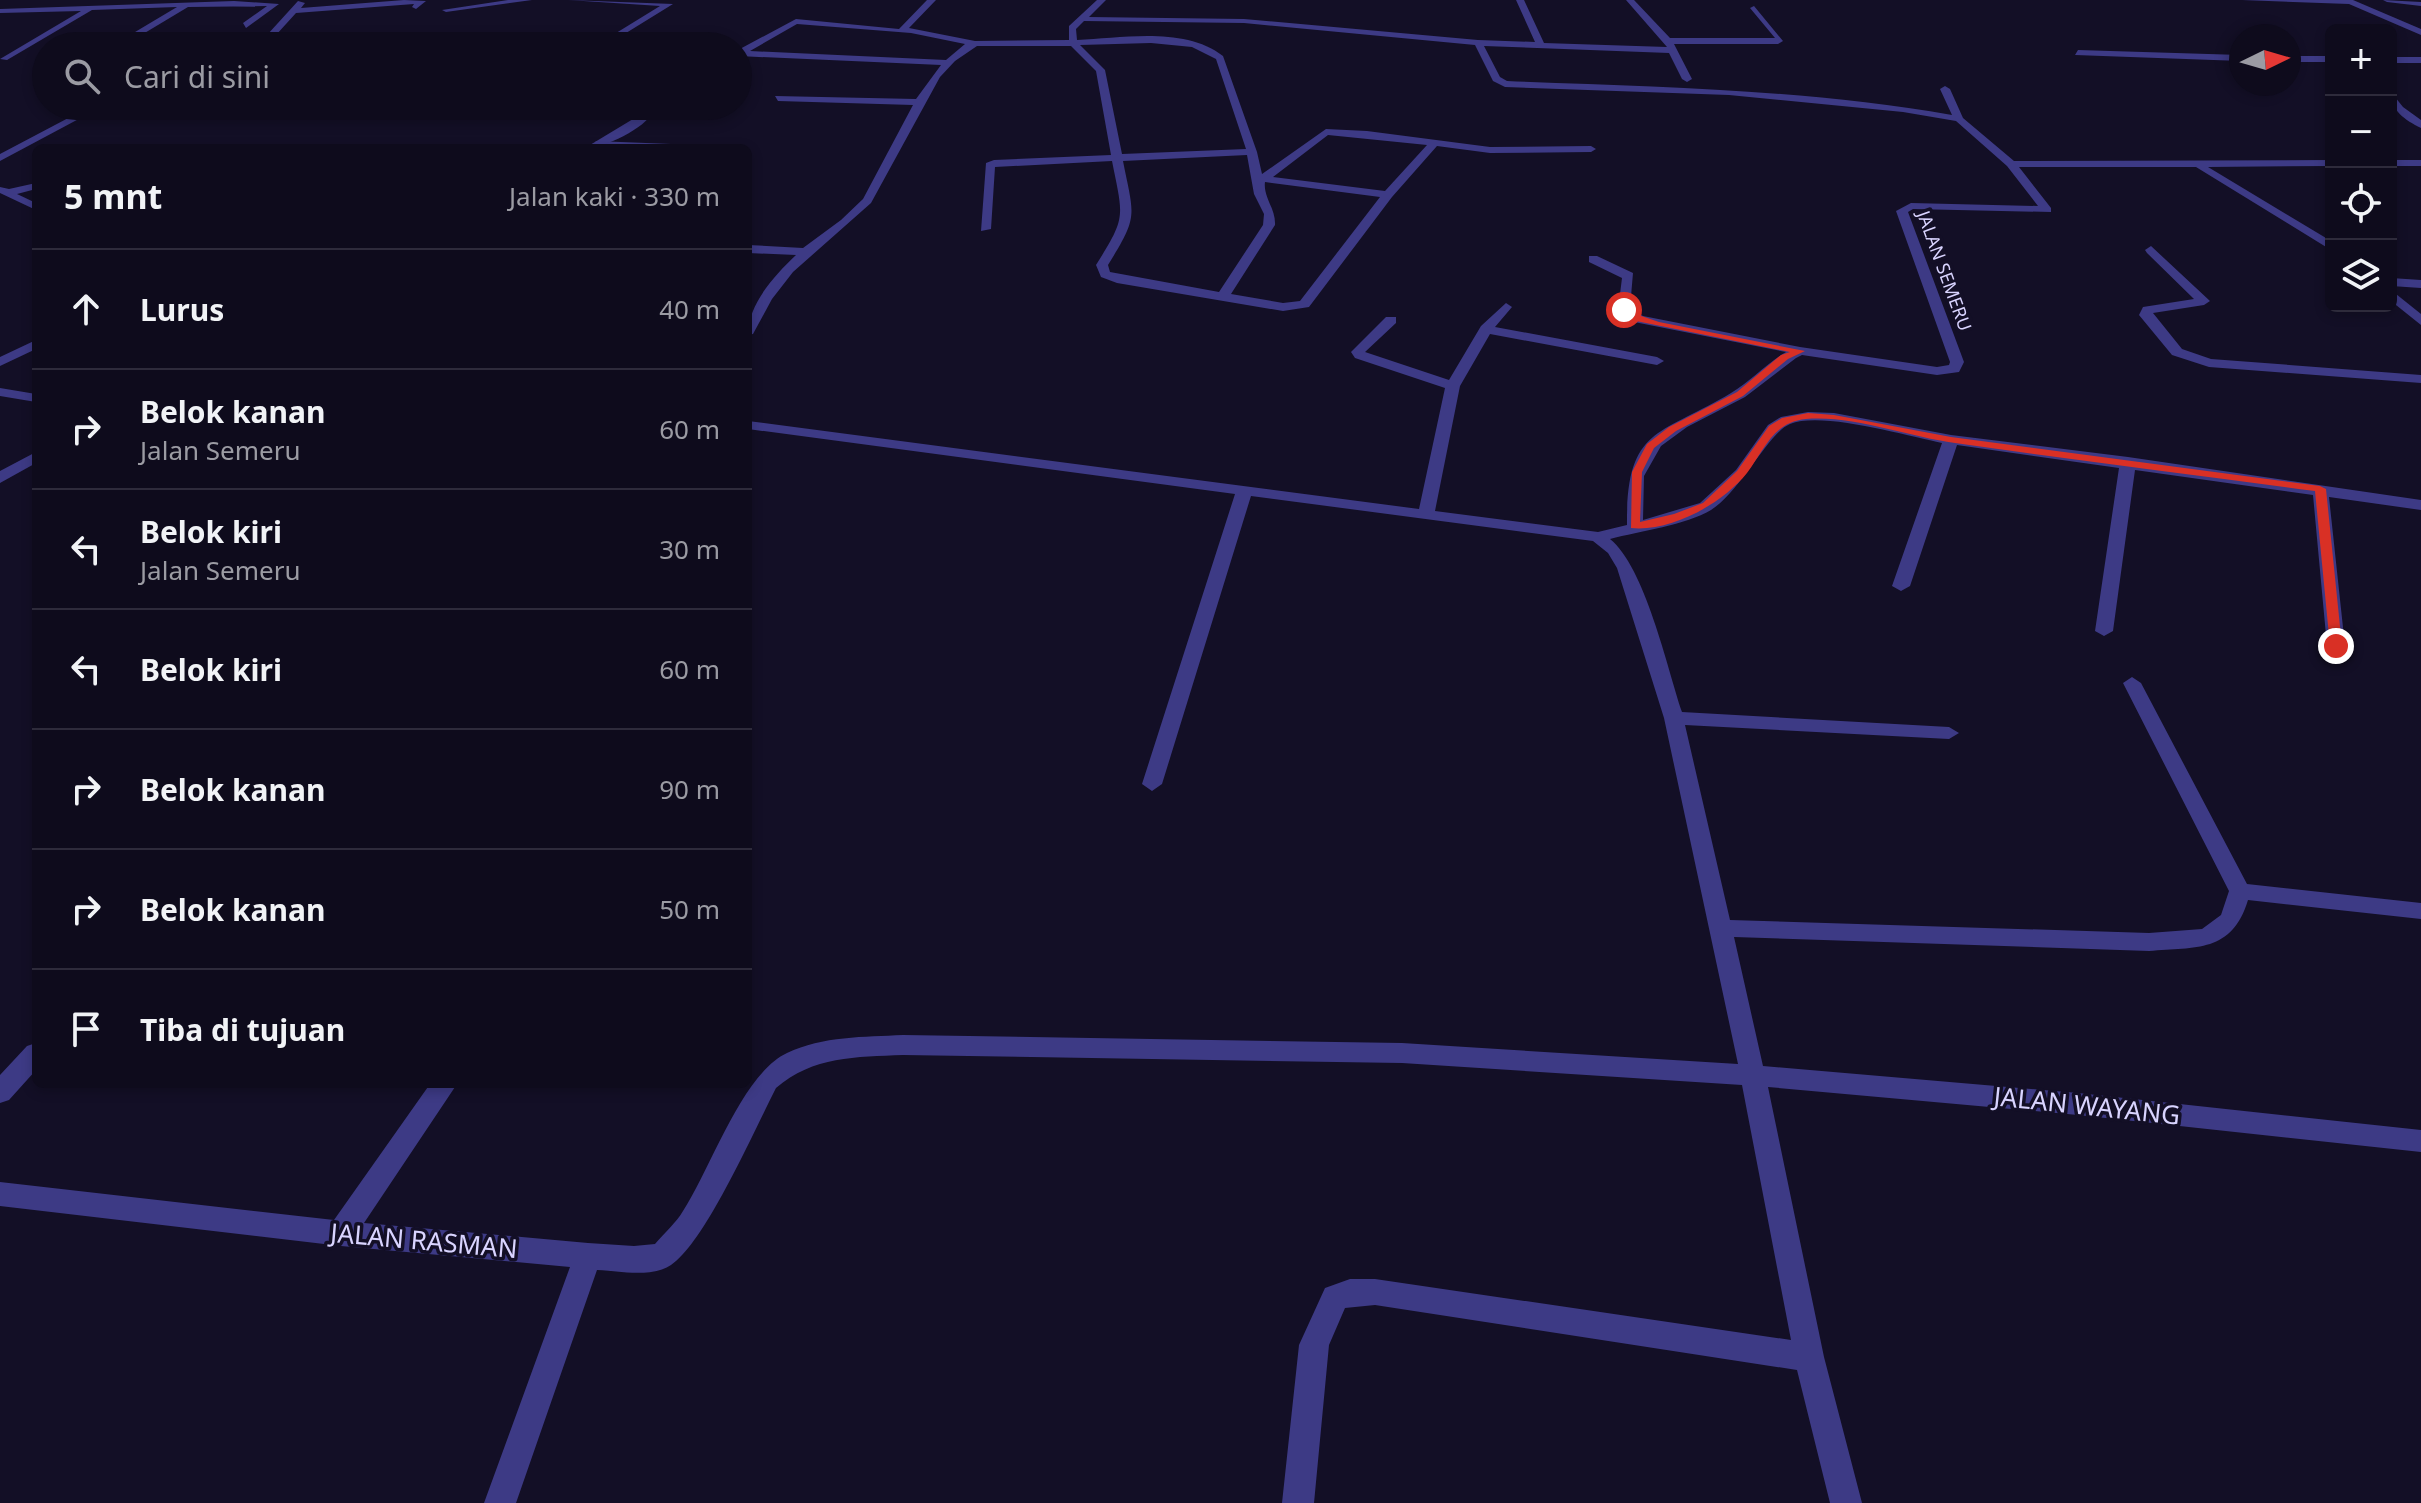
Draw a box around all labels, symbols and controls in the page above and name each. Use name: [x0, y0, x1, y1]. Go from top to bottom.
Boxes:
north arrow: [2229, 24, 2301, 96]
map controls: [2325, 24, 2397, 312]
button: +: [2325, 24, 2397, 96]
search box: [32, 32, 752, 120]
icon: search: [60, 54, 104, 98]
text: Cari di sini: [124, 56, 270, 97]
button: −: [2325, 96, 2397, 168]
button: locate: [2325, 168, 2397, 240]
text: 5 mnt: [64, 173, 162, 219]
text: Jalan kaki · 330 m: [509, 178, 720, 214]
street label: JALAN SEMERU: [1911, 205, 1978, 334]
button: layers: [2325, 240, 2397, 312]
icon: ahead: [64, 287, 108, 331]
text: Lurus: [140, 289, 224, 330]
text: 40 m: [659, 291, 720, 327]
route start: [1606, 292, 1642, 328]
text: Belok kanan: [140, 391, 326, 432]
icon: right: [64, 407, 108, 451]
text: 60 m: [659, 411, 720, 447]
text: Jalan Semeru: [140, 432, 301, 468]
text: Belok kiri: [140, 511, 282, 552]
icon: left: [64, 527, 108, 571]
text: 30 m: [659, 531, 720, 567]
text: Jalan Semeru: [140, 552, 301, 588]
route end: [2318, 628, 2354, 664]
icon: left: [64, 647, 108, 691]
text: Belok kiri: [140, 649, 282, 690]
text: 60 m: [659, 651, 720, 687]
icon: right: [64, 767, 108, 811]
text: Belok kanan: [140, 769, 326, 810]
text: 90 m: [659, 771, 720, 807]
icon: right: [64, 887, 108, 931]
text: Belok kanan: [140, 889, 326, 930]
text: 50 m: [659, 891, 720, 927]
icon: arrive: [64, 1007, 108, 1051]
text: Tiba di tujuan: [140, 1009, 345, 1050]
street label: JALAN WAYANG: [1989, 1077, 2182, 1133]
street label: JALAN RASMAN: [326, 1214, 519, 1266]

